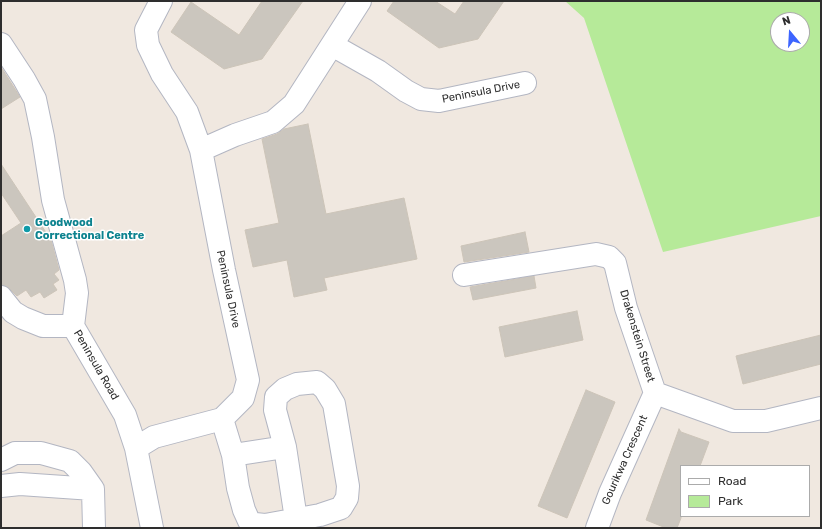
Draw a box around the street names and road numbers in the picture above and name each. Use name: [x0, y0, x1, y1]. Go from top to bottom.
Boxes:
street label: Peninsula Drive: [441, 78, 521, 106]
street label: Peninsula Drive: [213, 249, 243, 329]
street label: Drakenstein Street: [617, 288, 657, 384]
street label: Peninsula Road: [71, 328, 121, 402]
street label: Gourikwa Crescent: [599, 413, 651, 507]

